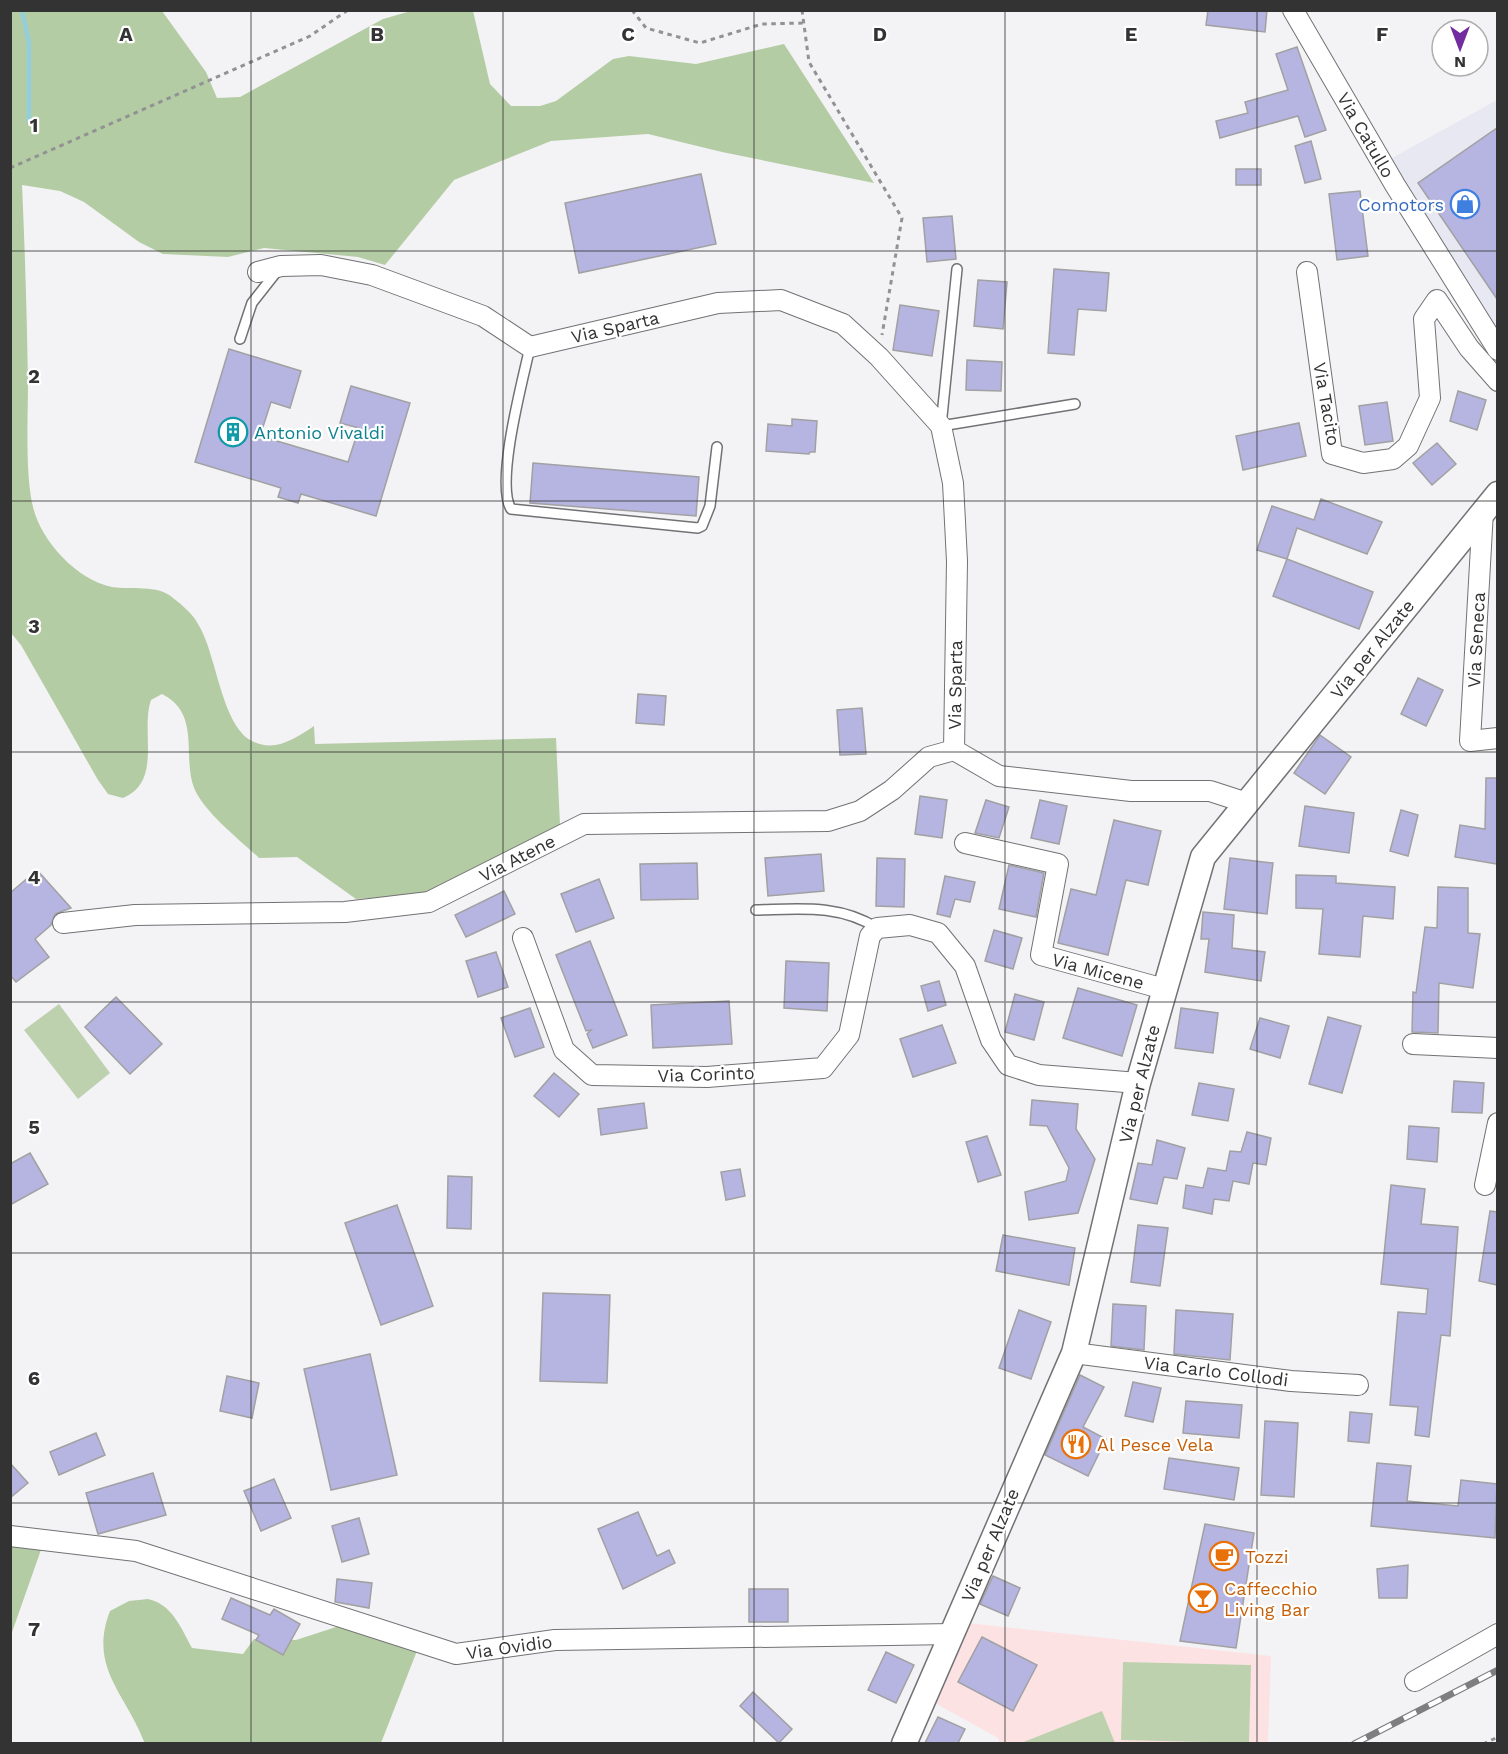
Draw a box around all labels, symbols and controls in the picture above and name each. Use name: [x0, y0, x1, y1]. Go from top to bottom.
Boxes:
north arrow: [1430, 18, 1490, 78]
text: A: [119, 22, 133, 46]
text: B: [370, 22, 384, 46]
text: C: [621, 22, 635, 46]
text: D: [873, 22, 887, 46]
text: E: [1125, 22, 1137, 46]
text: F: [1376, 22, 1388, 46]
text: N: [1454, 53, 1466, 72]
street label: Via Catullo: [1333, 89, 1399, 181]
text: 1: [30, 113, 38, 137]
shop icon: Comotors: [1449, 188, 1481, 220]
place label: Comotors: [1358, 194, 1444, 215]
street label: Via Sparta: [569, 307, 661, 347]
street label: Via Tacito: [1309, 361, 1345, 447]
text: 2: [28, 364, 40, 388]
building icon: Antonio Vivaldi: [217, 416, 249, 448]
place label: Antonio Vivaldi: [254, 422, 385, 443]
street label: Via Seneca: [1463, 591, 1489, 689]
street label: Via per Alzate: [1326, 595, 1418, 703]
text: 3: [28, 614, 40, 638]
street label: Via Sparta: [944, 640, 966, 730]
street label: Via Atene: [476, 830, 558, 886]
text: 4: [28, 865, 41, 889]
street label: Via Micene: [1050, 949, 1146, 993]
street label: Via per Alzate: [1114, 1023, 1164, 1145]
street label: Via Corinto: [657, 1062, 755, 1086]
text: 5: [28, 1115, 40, 1139]
street label: Via Carlo Collodi: [1142, 1352, 1290, 1390]
text: 6: [28, 1366, 40, 1390]
restaurant icon: Al Pesce Vela: [1060, 1428, 1092, 1460]
place label: Al Pesce Vela: [1097, 1434, 1214, 1455]
street label: Via per Alzate: [957, 1485, 1023, 1605]
cafe icon: Tozzi: [1208, 1540, 1240, 1572]
place label: Tozzi: [1245, 1546, 1289, 1567]
place label: Caffecchio Living Bar: [1224, 1578, 1318, 1620]
bar icon: Caffecchio Living Bar: [1187, 1582, 1219, 1614]
text: 7: [28, 1617, 40, 1641]
street label: Via Ovidio: [465, 1631, 553, 1663]

